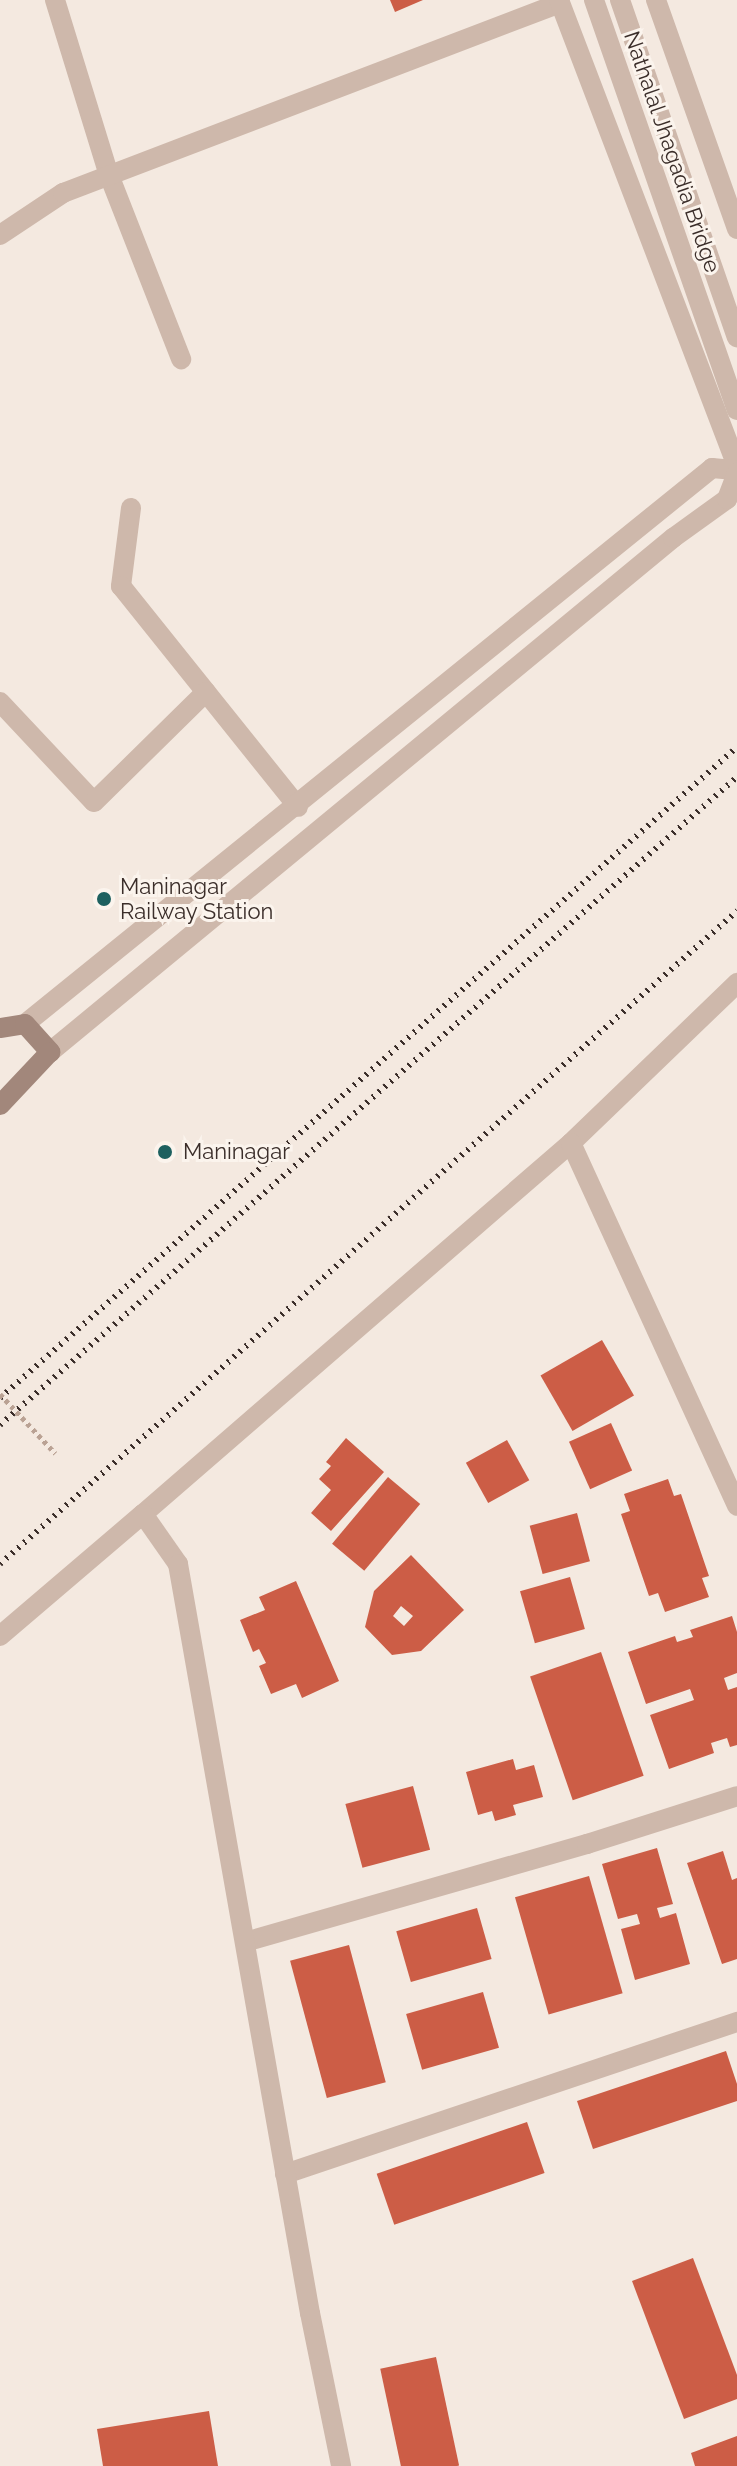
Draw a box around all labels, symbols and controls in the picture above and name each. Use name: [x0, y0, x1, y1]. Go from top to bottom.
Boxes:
street label: Nathalal Jhagadia Bridge: [618, 27, 726, 277]
place label: Maninagar Railway Station: [120, 873, 274, 924]
marker: Maninagar Railway Station: [95, 890, 113, 908]
place label: Maninagar: [183, 1139, 290, 1165]
marker: Maninagar: [154, 1141, 176, 1163]

